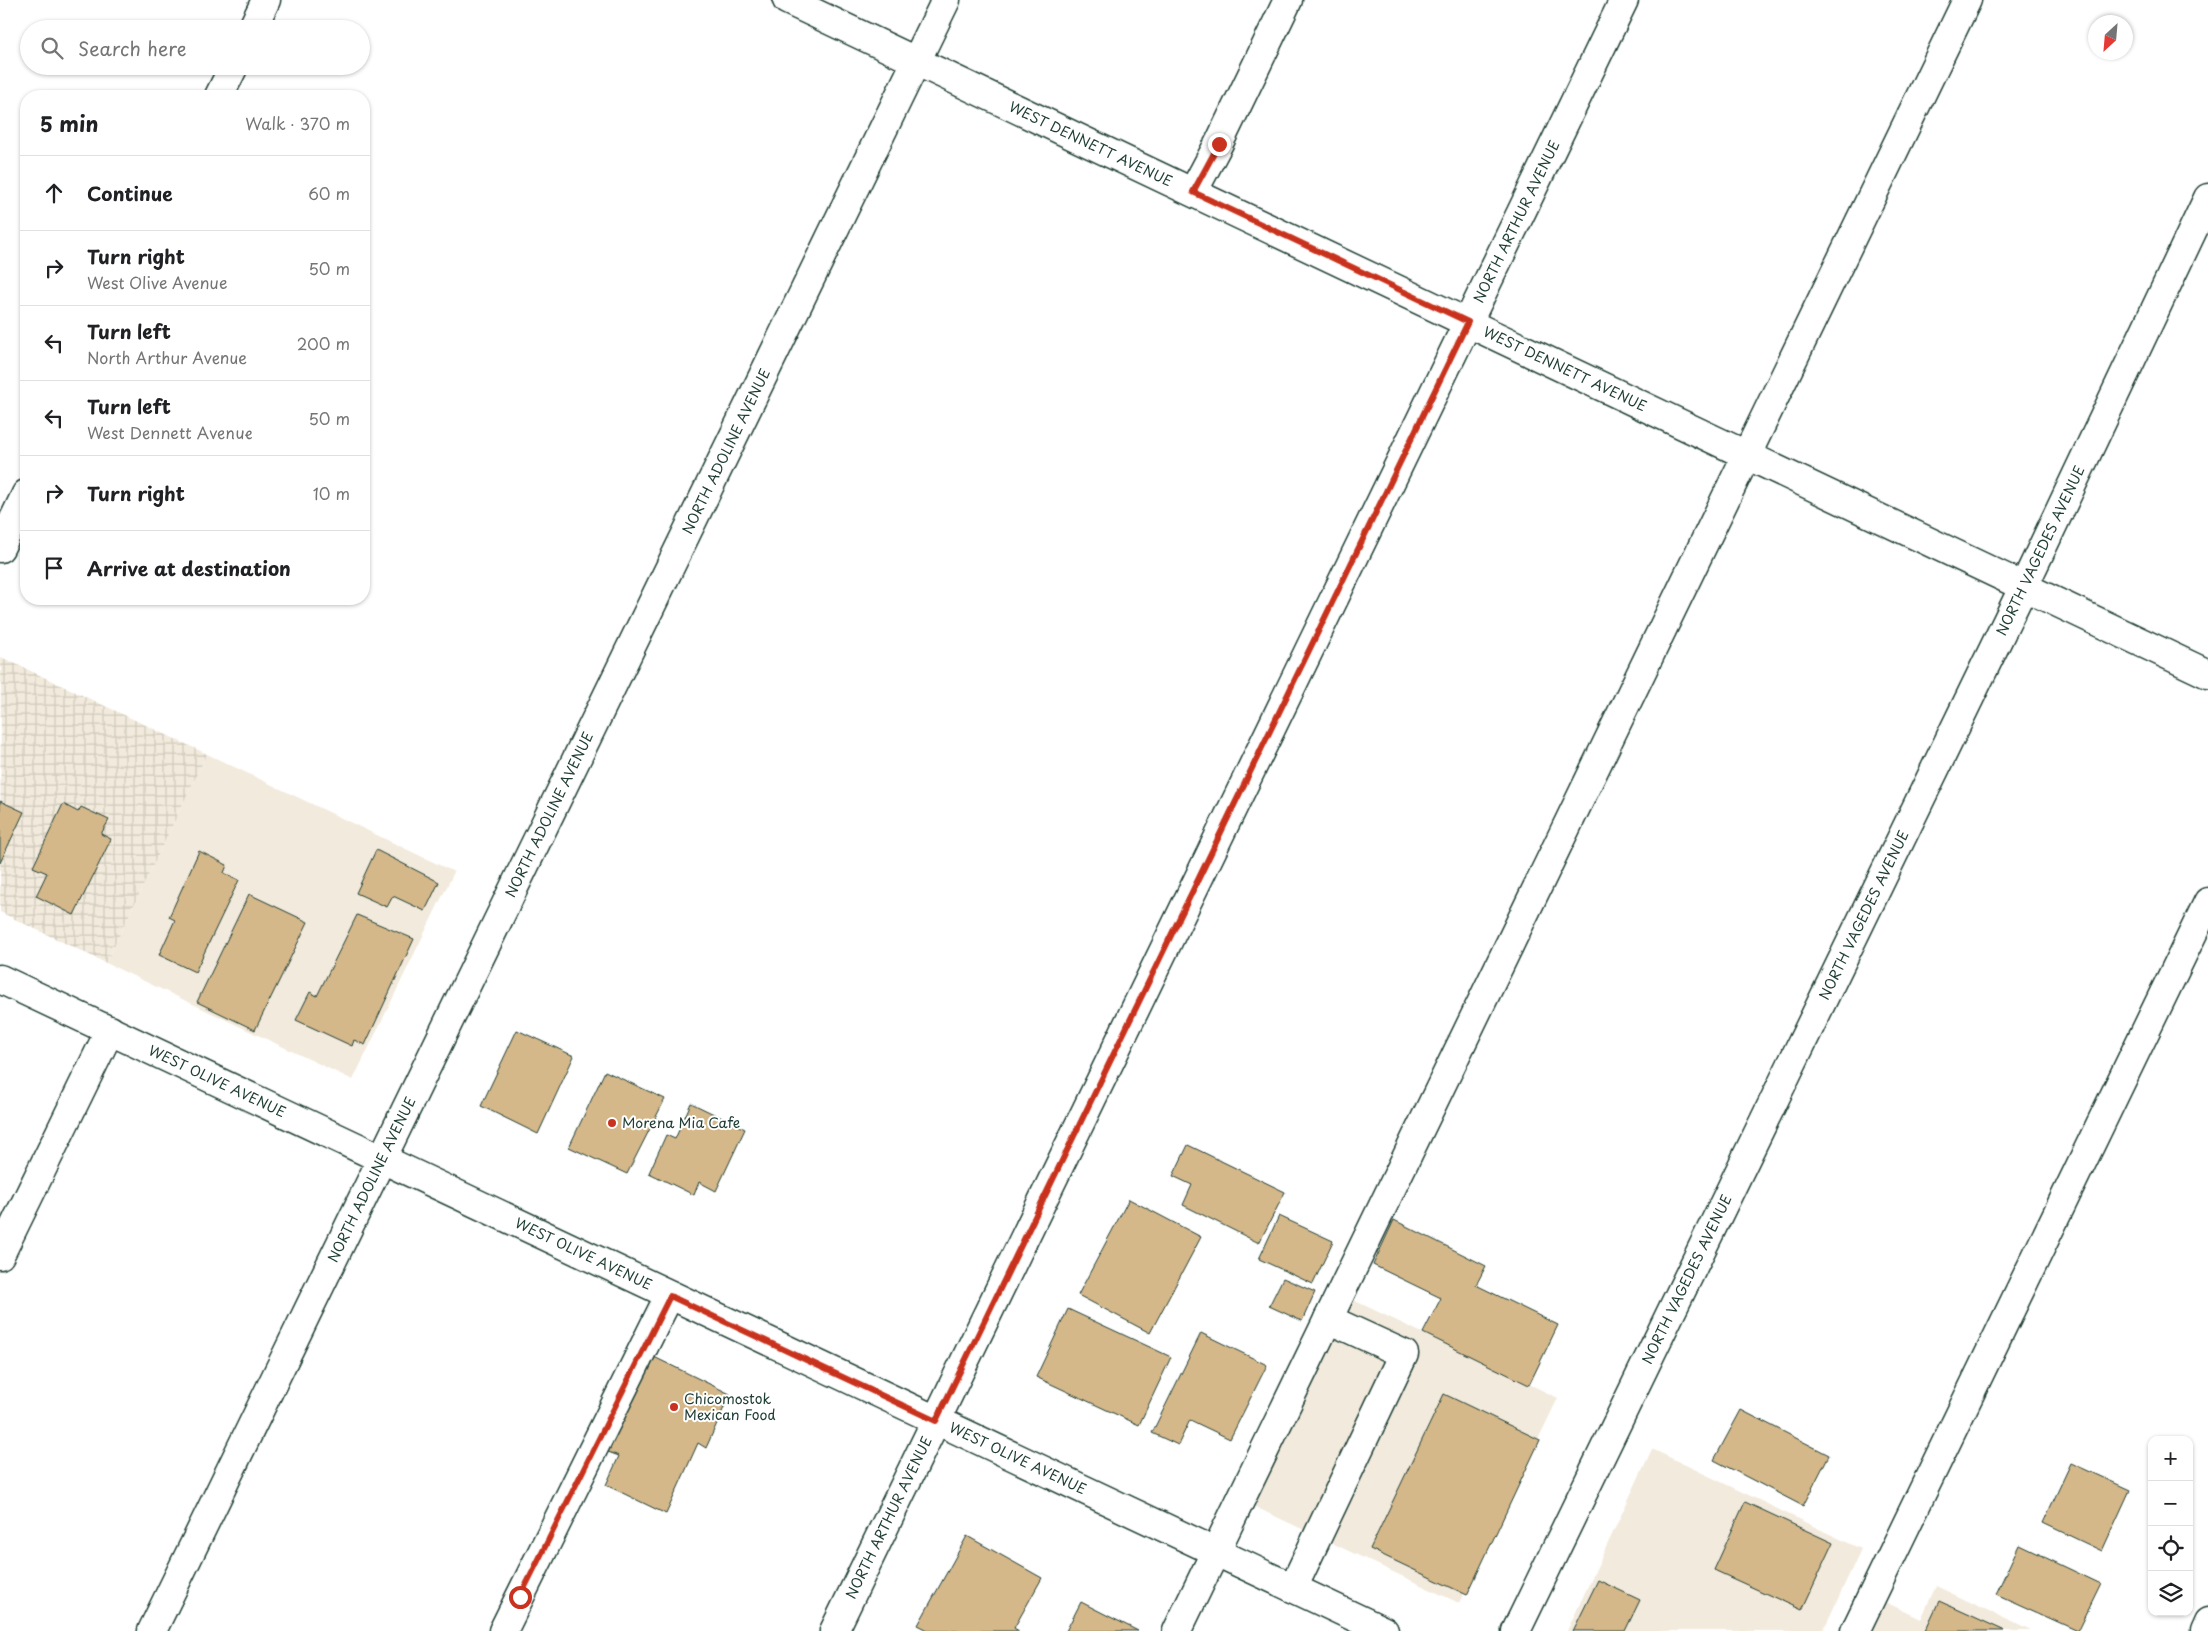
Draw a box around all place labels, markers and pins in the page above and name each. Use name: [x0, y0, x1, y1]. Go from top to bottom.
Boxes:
place label: Morena Mia Cafe: [622, 1112, 740, 1133]
marker: Morena Mia Cafe: [606, 1117, 618, 1129]
place label: Chicomostok Mexican Food: [684, 1388, 776, 1425]
marker: Chicomostok Mexican Food: [668, 1401, 680, 1413]

